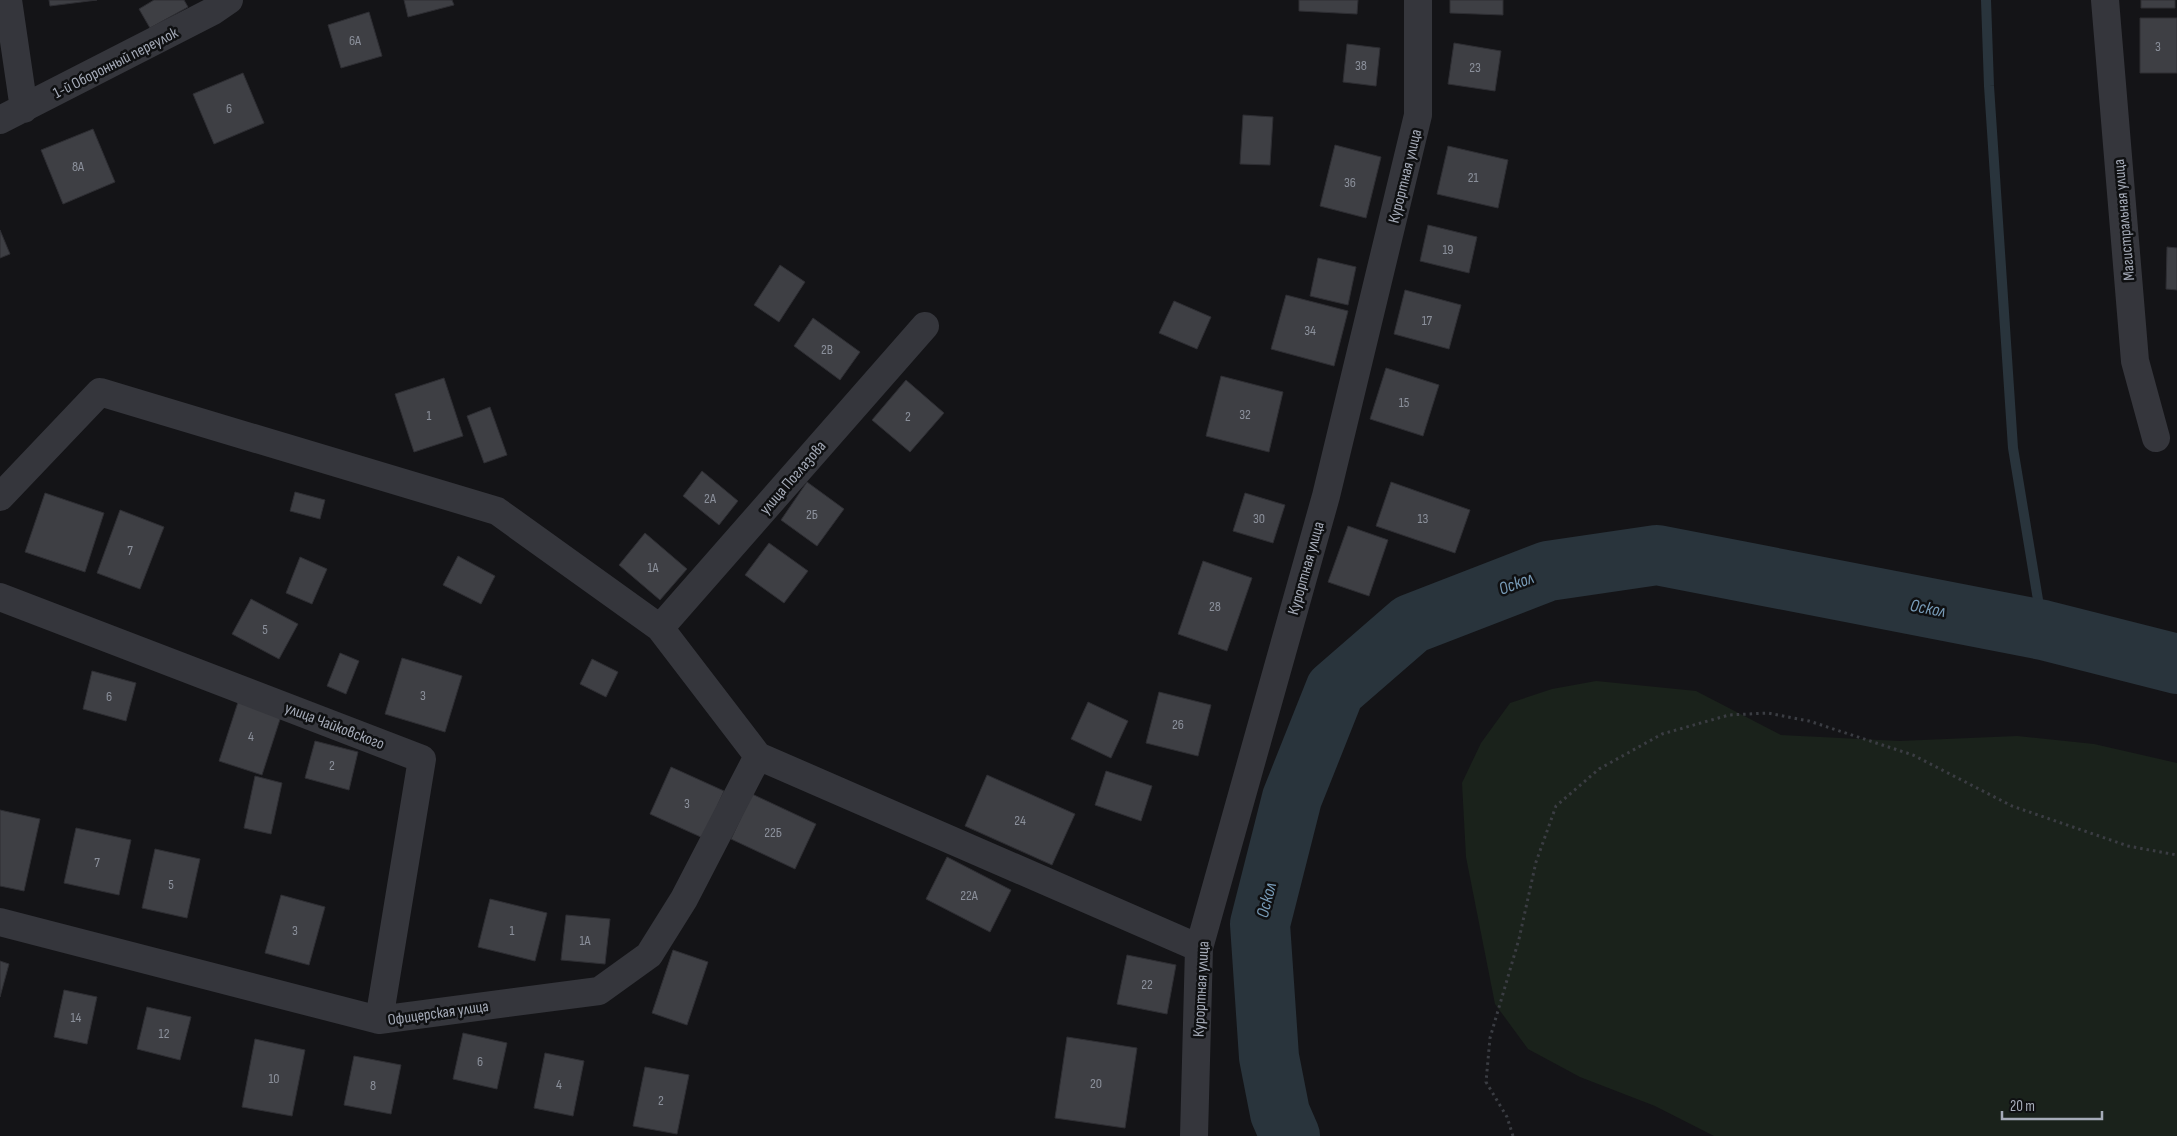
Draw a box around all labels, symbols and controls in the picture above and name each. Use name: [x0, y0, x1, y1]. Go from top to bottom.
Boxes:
street label: 1-й Оборонный переулок: [50, 23, 182, 103]
house number: 6А: [349, 32, 362, 49]
house number: 3: [2155, 38, 2161, 55]
house number: 38: [1355, 57, 1367, 74]
house number: 23: [1469, 59, 1481, 76]
house number: 6: [226, 100, 232, 117]
street label: Курортная улица: [1385, 127, 1426, 225]
house number: 8А: [72, 158, 85, 175]
street label: Магистральная улица: [2110, 158, 2139, 282]
house number: 21: [1468, 169, 1478, 186]
house number: 36: [1344, 174, 1356, 191]
house number: 19: [1442, 241, 1454, 258]
house number: 17: [1422, 312, 1433, 329]
house number: 34: [1304, 322, 1316, 339]
house number: 2В: [821, 341, 833, 358]
house number: 15: [1399, 394, 1410, 411]
house number: 32: [1239, 406, 1251, 423]
house number: 1: [427, 407, 432, 424]
house number: 2: [905, 408, 911, 425]
street label: улица Поглазова: [756, 437, 830, 519]
house number: 2А: [704, 490, 717, 507]
house number: 2Б: [806, 506, 818, 523]
house number: 30: [1253, 510, 1265, 527]
house number: 13: [1418, 510, 1429, 527]
street label: Курортная улица: [1284, 520, 1329, 617]
house number: 7: [127, 542, 133, 559]
house number: 1А: [647, 559, 660, 576]
water label: Оскол: [1496, 567, 1537, 600]
water label: Оскол: [1908, 595, 1947, 622]
house number: 28: [1209, 598, 1221, 615]
house number: 5: [262, 621, 268, 638]
house number: 3: [420, 687, 426, 704]
house number: 6: [106, 688, 112, 705]
street label: улица Чайковского: [282, 699, 387, 754]
house number: 26: [1172, 716, 1184, 733]
house number: 4: [248, 728, 254, 745]
house number: 2: [329, 757, 335, 774]
house number: 3: [684, 795, 690, 812]
house number: 24: [1014, 812, 1026, 829]
house number: 22Б: [764, 824, 782, 841]
house number: 7: [94, 854, 100, 871]
house number: 5: [168, 876, 174, 893]
water label: Оскол: [1252, 880, 1281, 920]
house number: 22А: [960, 887, 979, 904]
house number: 3: [292, 922, 298, 939]
house number: 1: [510, 922, 515, 939]
house number: 1А: [579, 932, 592, 949]
street label: Курортная улица: [1189, 941, 1214, 1038]
house number: 22: [1141, 976, 1153, 993]
street label: Офицерская улица: [387, 997, 490, 1030]
house number: 14: [71, 1009, 82, 1026]
house number: 12: [159, 1025, 170, 1042]
house number: 6: [477, 1053, 483, 1070]
house number: 10: [268, 1070, 280, 1087]
house number: 20: [1090, 1075, 1102, 1092]
house number: 4: [556, 1076, 562, 1093]
house number: 8: [370, 1077, 376, 1094]
scale bar: [2002, 1088, 2102, 1120]
house number: 2: [658, 1092, 664, 1109]
text: 20 m: [2010, 1097, 2035, 1116]

